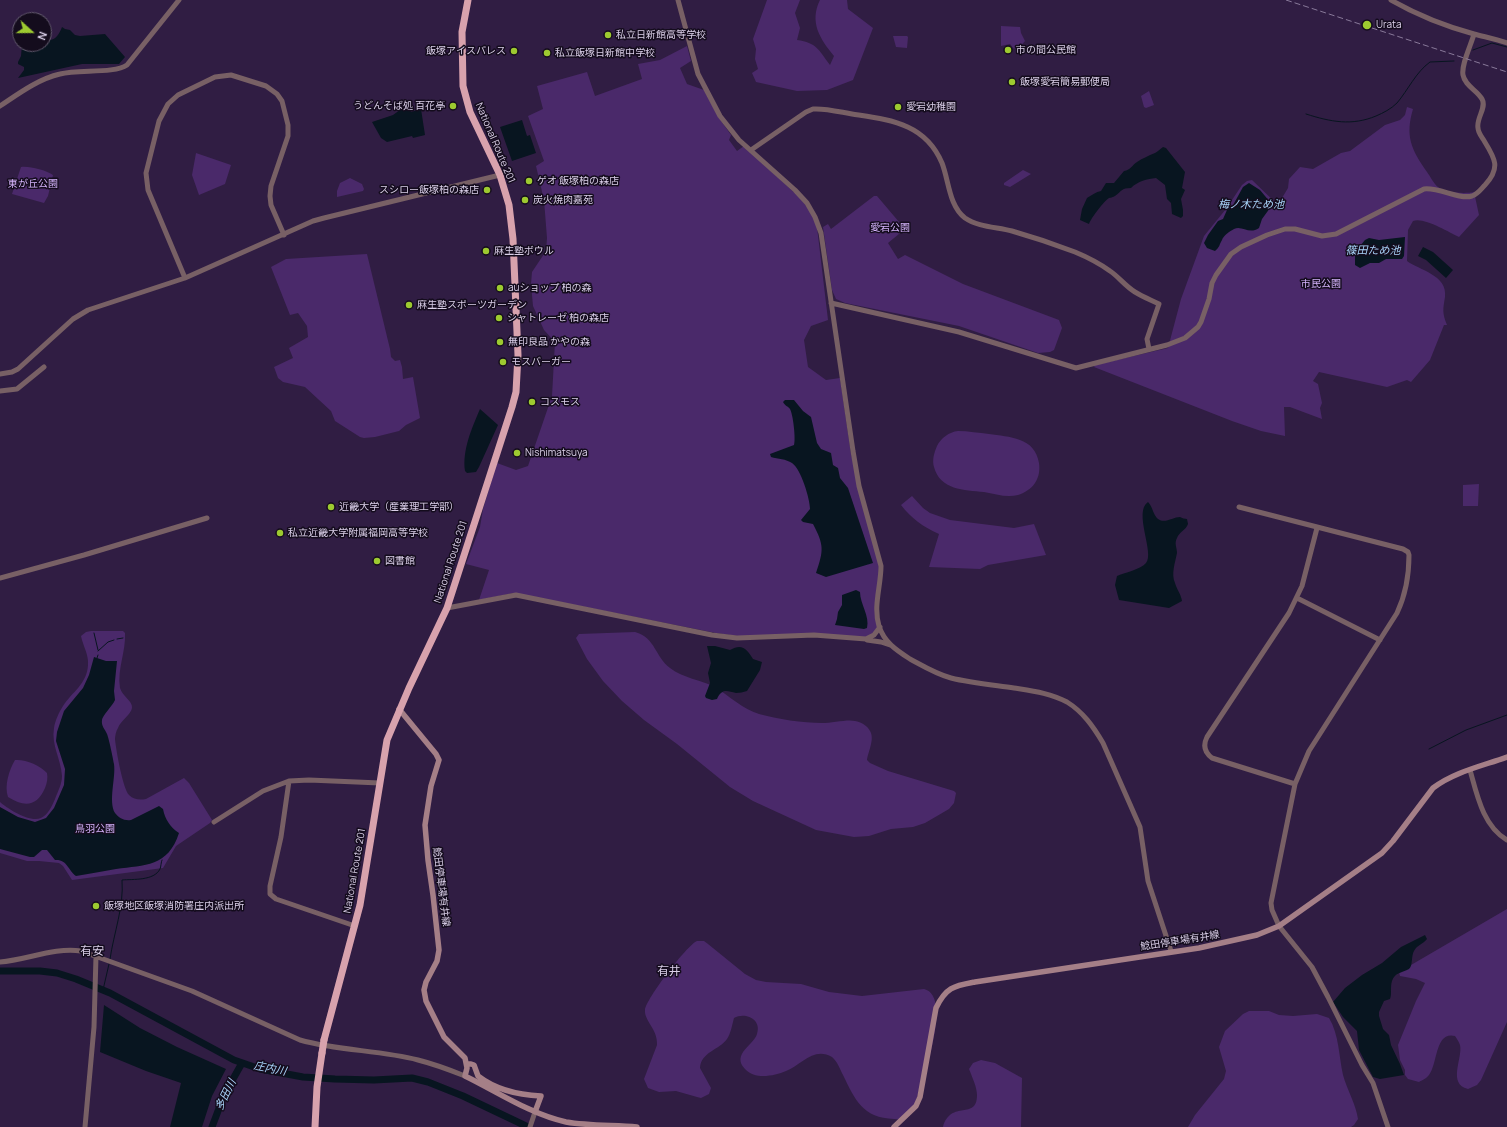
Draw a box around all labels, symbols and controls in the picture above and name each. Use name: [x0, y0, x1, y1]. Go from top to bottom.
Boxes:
north arrow: [12, 12, 52, 52]
marker: Urata: [1361, 19, 1373, 31]
place label: Urata: [1376, 19, 1402, 31]
place label: 私立日新館高等学校: [616, 29, 706, 41]
text: N: [34, 30, 51, 42]
marker: 私立日新館高等学校: [603, 30, 613, 40]
place label: 市の間公民館: [1016, 44, 1076, 56]
place label: 飯塚アイスパレス: [426, 45, 506, 57]
marker: 市の間公民館: [1003, 45, 1013, 55]
marker: 飯塚アイスパレス: [509, 46, 519, 56]
place label: 私立飯塚日新館中学校: [555, 47, 655, 59]
marker: 私立飯塚日新館中学校: [542, 48, 552, 58]
place label: 飯塚愛宕簡易郵便局: [1020, 76, 1110, 88]
marker: 飯塚愛宕簡易郵便局: [1007, 77, 1017, 87]
place label: うどんそば処 百花亭: [353, 100, 445, 112]
marker: うどんそば処 百花亭: [448, 101, 458, 111]
street label: National Route 201: [473, 101, 517, 185]
place label: 愛宕幼稚園: [906, 101, 956, 113]
marker: 愛宕幼稚園: [893, 102, 903, 112]
place label: ゲオ 飯塚柏の森店: [537, 175, 619, 187]
marker: ゲオ 飯塚柏の森店: [524, 176, 534, 186]
park label: 東が丘公園: [8, 178, 58, 190]
place label: スシロー飯塚柏の森店: [379, 184, 479, 196]
marker: スシロー飯塚柏の森店: [482, 185, 492, 195]
place label: 炭火焼肉嘉苑: [533, 194, 593, 206]
marker: 炭火焼肉嘉苑: [520, 195, 530, 205]
water label: 梅ノ木ため池: [1218, 198, 1284, 212]
park label: 愛宕公園: [870, 222, 910, 234]
water label: 篠田ため池: [1346, 244, 1400, 258]
place label: 麻生塾ボウル: [494, 245, 554, 257]
marker: 麻生塾ボウル: [481, 246, 491, 256]
park label: 市民公園: [1301, 278, 1341, 290]
place label: auショップ 柏の森: [508, 282, 591, 294]
marker: auショップ 柏の森: [495, 283, 505, 293]
place label: 麻生塾スポーツガーデン: [417, 299, 527, 311]
marker: 麻生塾スポーツガーデン: [404, 300, 414, 310]
place label: シャトレーゼ 柏の森店: [507, 312, 609, 324]
marker: シャトレーゼ 柏の森店: [494, 313, 504, 323]
place label: 無印良品 かやの森: [508, 336, 590, 348]
marker: 無印良品 かやの森: [495, 337, 505, 347]
place label: モスバーガー: [511, 356, 571, 368]
marker: モスバーガー: [498, 357, 508, 367]
place label: コスモス: [540, 396, 580, 408]
marker: コスモス: [527, 397, 537, 407]
place label: Nishimatsuya: [525, 447, 588, 459]
marker: Nishimatsuya: [512, 448, 522, 458]
place label: 近畿大学（産業理工学部）: [339, 501, 459, 513]
marker: 近畿大学（産業理工学部）: [326, 502, 336, 512]
street label: National Route 201: [432, 519, 470, 605]
place label: 私立近畿大学附属福岡高等学校: [288, 527, 428, 539]
marker: 私立近畿大学附属福岡高等学校: [275, 528, 285, 538]
place label: 図書館: [385, 555, 415, 567]
marker: 図書館: [372, 556, 382, 566]
park label: 鳥羽公園: [75, 823, 115, 835]
street label: National Route 201: [342, 828, 368, 914]
street label: 鯰田停車場有井線: [430, 847, 452, 927]
place label: 飯塚地区飯塚消防署庄内派出所: [104, 900, 244, 912]
marker: 飯塚地区飯塚消防署庄内派出所: [91, 901, 101, 911]
street label: 鯰田停車場有井線: [1140, 929, 1220, 953]
district label: 有安: [80, 945, 104, 959]
district label: 有井: [657, 965, 681, 979]
water label: 庄内川: [253, 1059, 287, 1079]
water label: 多田川: [213, 1077, 239, 1113]

